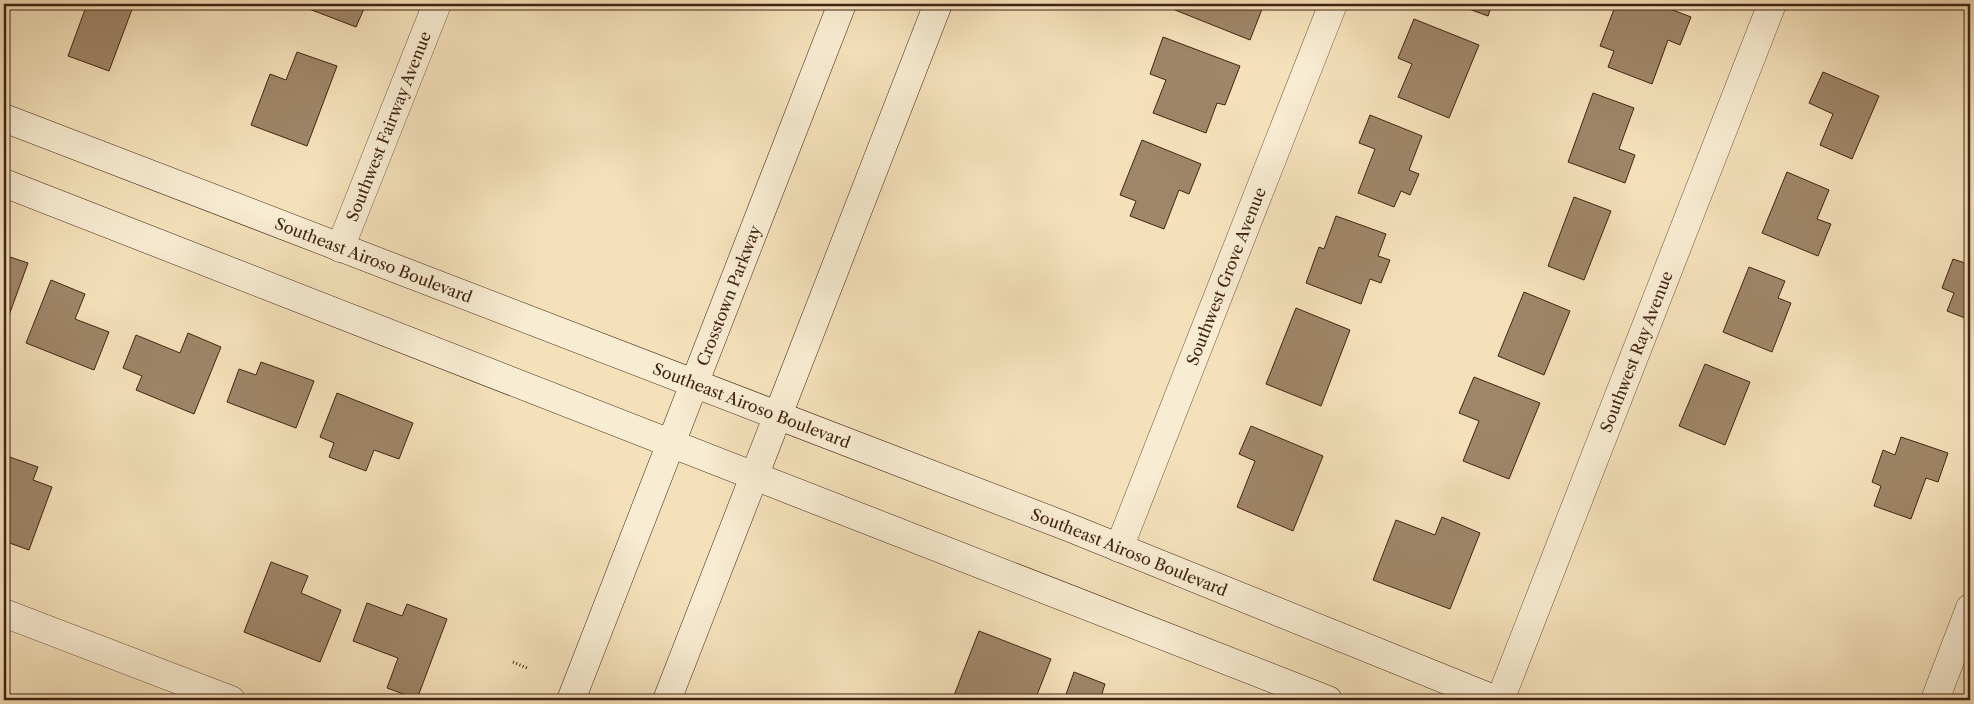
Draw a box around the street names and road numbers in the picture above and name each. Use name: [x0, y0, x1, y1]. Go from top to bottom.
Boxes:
street label: Southwest Fairway Avenue: [342, 28, 435, 224]
street label: Southwest Grove Avenue: [1182, 184, 1270, 368]
street label: Southeast Airoso Boulevard: [272, 213, 475, 307]
street label: Crosstown Parkway: [692, 221, 765, 369]
street label: Southwest Ray Avenue: [1596, 268, 1677, 435]
street label: Southeast Airoso Boulevard: [650, 358, 853, 452]
street label: Southeast Airoso Boulevard: [1028, 504, 1231, 600]

